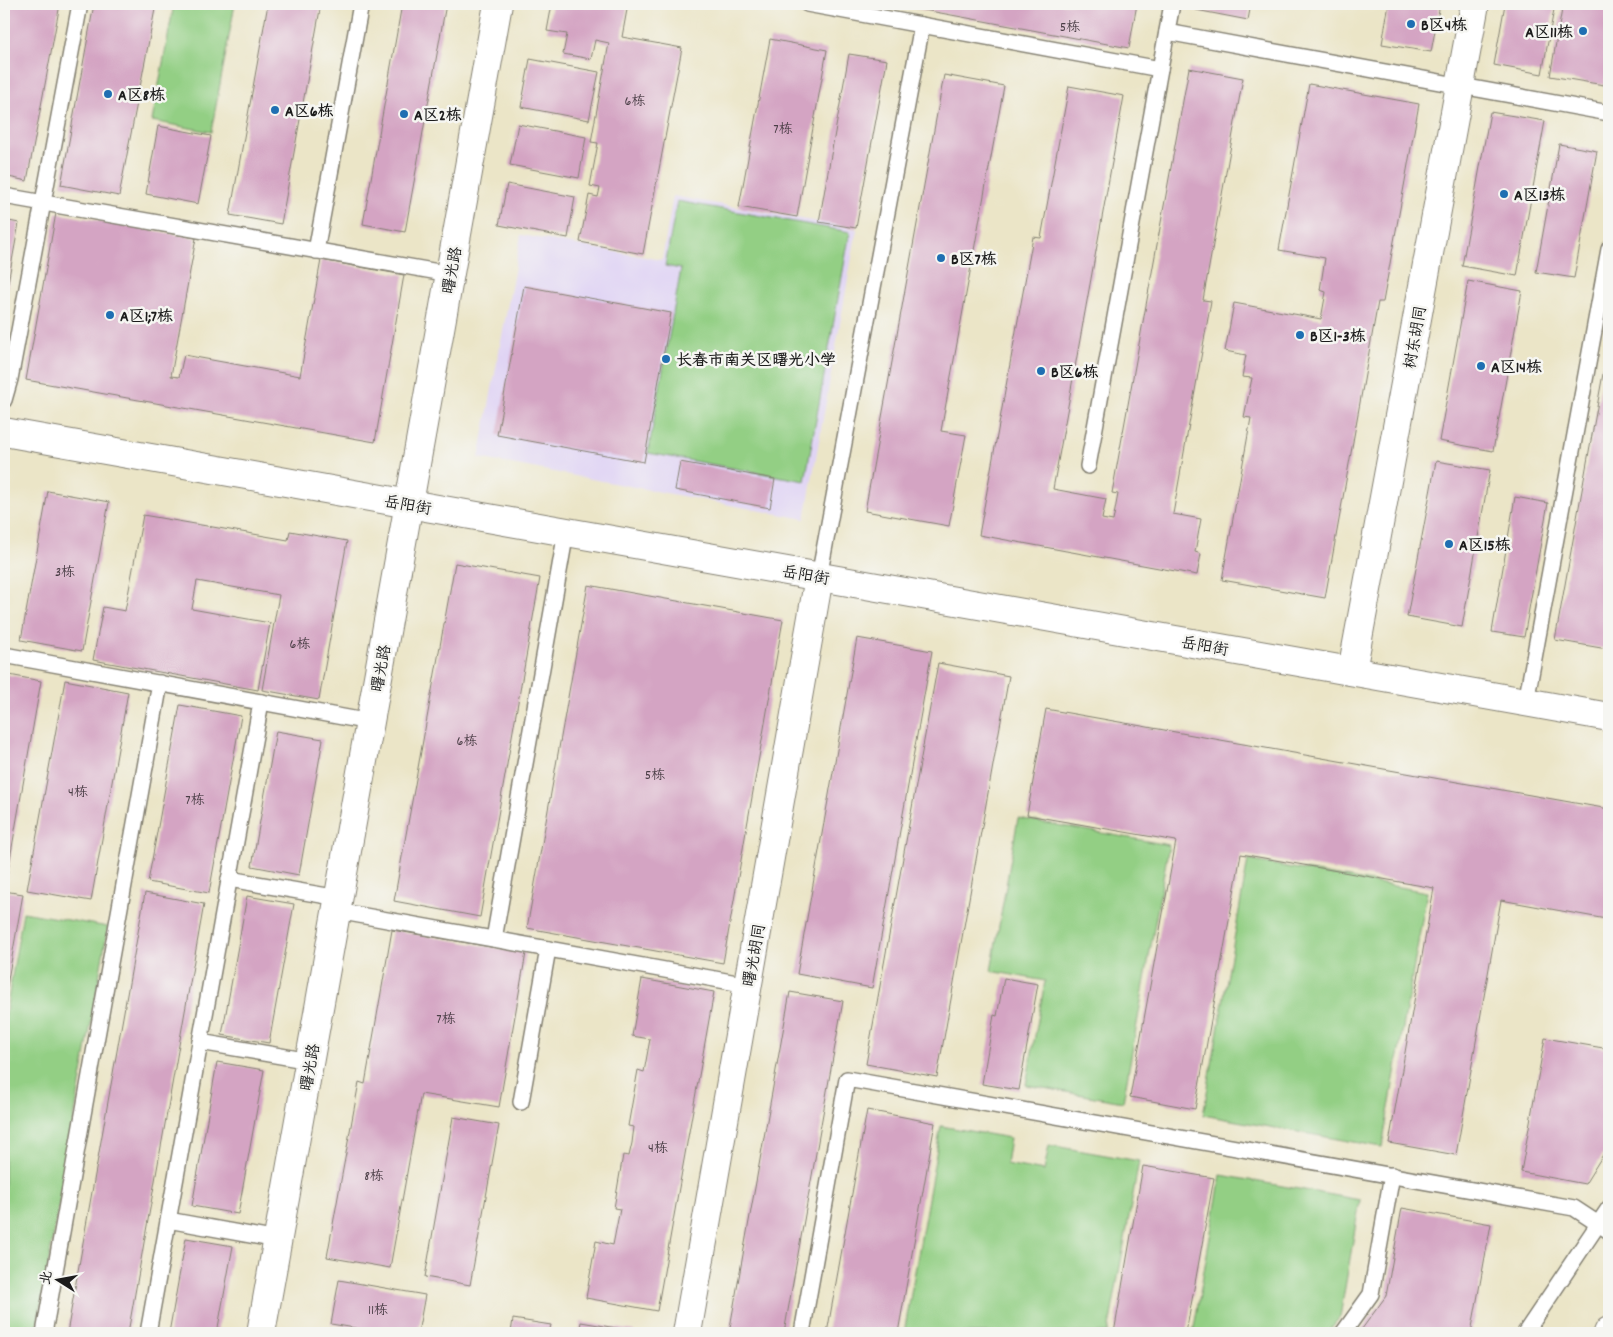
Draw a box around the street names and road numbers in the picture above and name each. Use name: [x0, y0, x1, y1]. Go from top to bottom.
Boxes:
street label: 曙光路: [438, 245, 469, 296]
street label: 树东胡同: [1400, 304, 1433, 371]
street label: 岳阳街: [382, 491, 433, 522]
street label: 岳阳街: [780, 561, 831, 592]
street label: 岳阳街: [1179, 632, 1230, 663]
street label: 曙光路: [367, 643, 398, 694]
street label: 曙光胡同: [739, 922, 772, 989]
street label: 曙光路: [296, 1042, 327, 1093]

